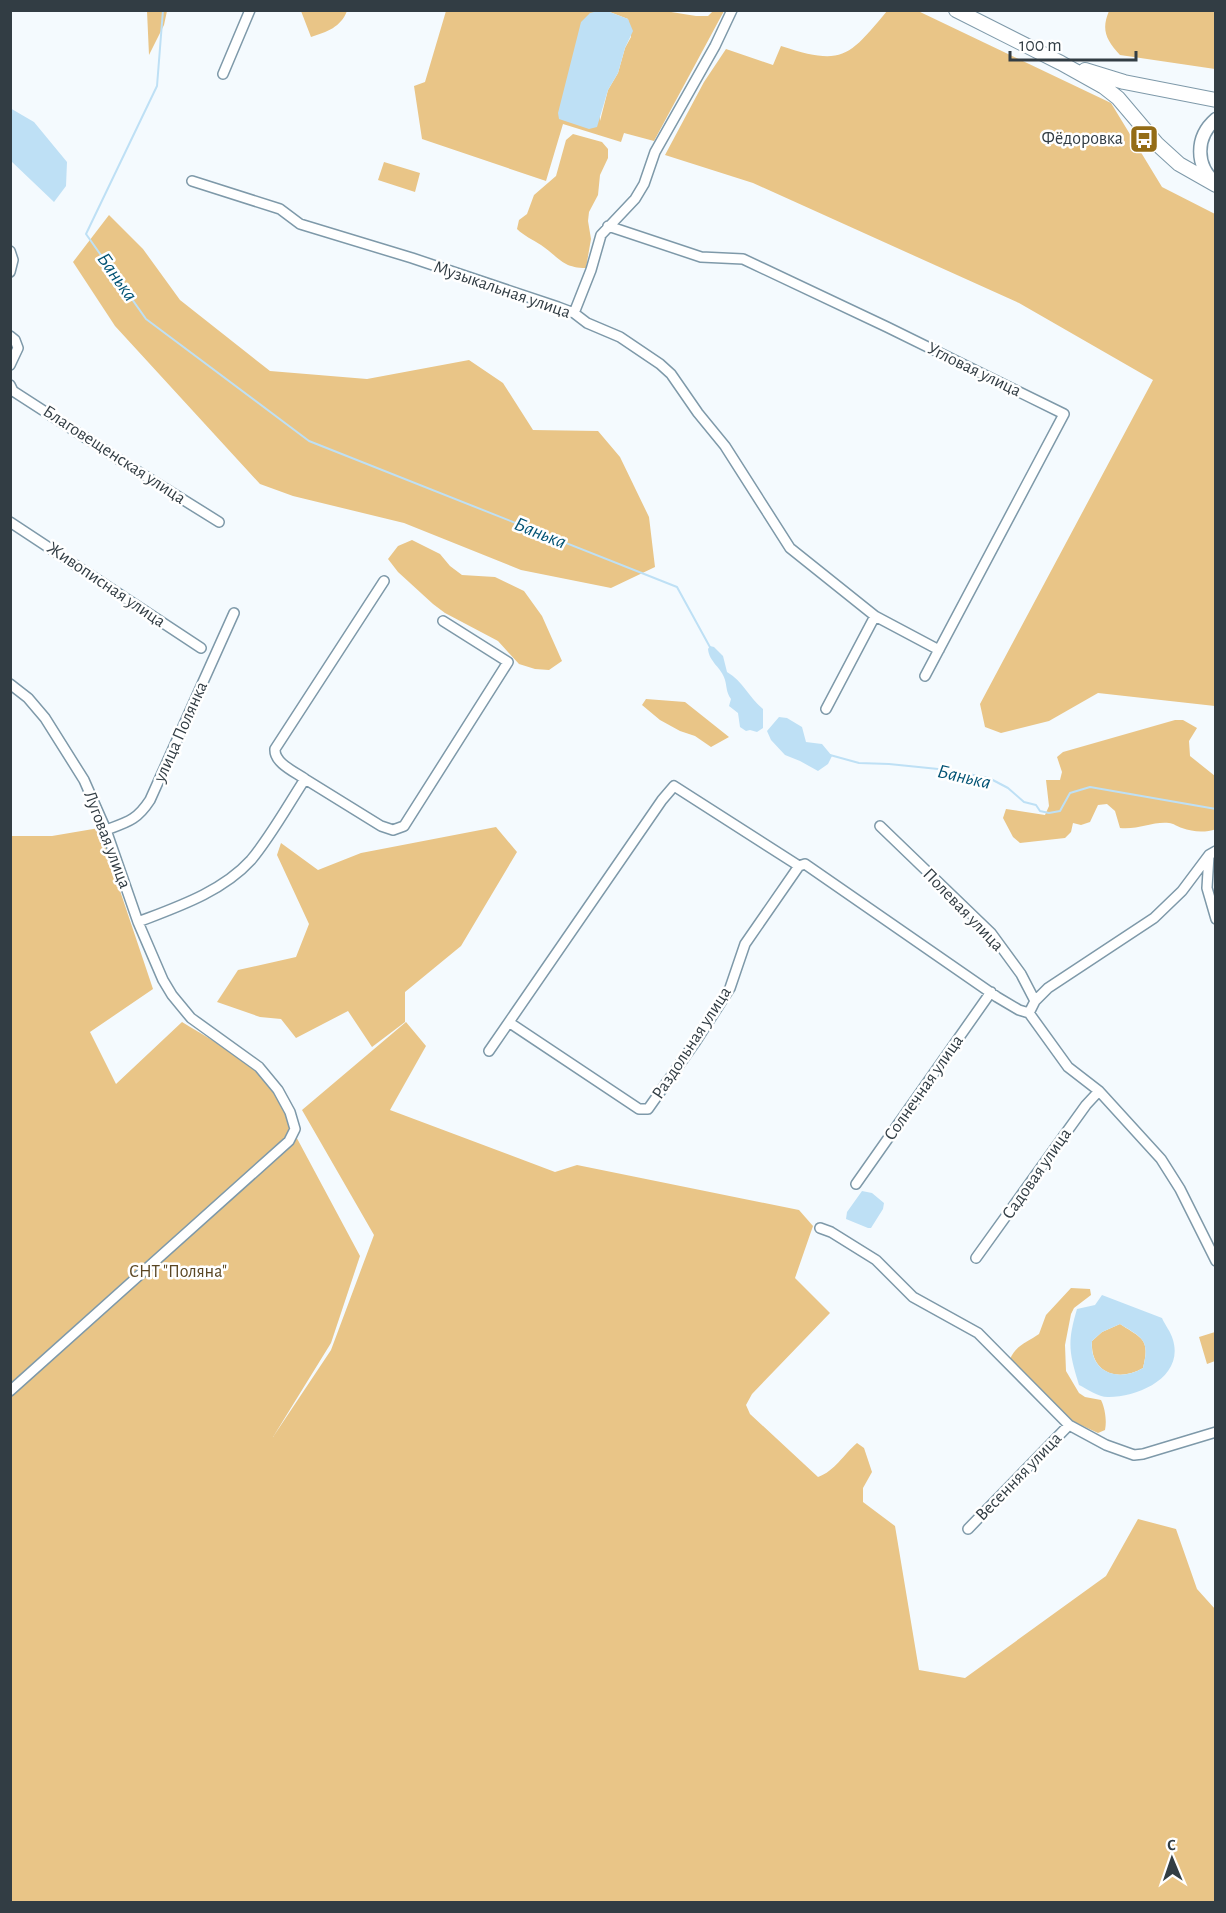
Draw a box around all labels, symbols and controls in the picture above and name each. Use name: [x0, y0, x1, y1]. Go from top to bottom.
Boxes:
scale bar: [1010, 24, 1136, 62]
text: 100 m: [1019, 37, 1062, 55]
bus stop icon: Фёдоровка: [1128, 123, 1160, 155]
place label: Фёдоровка: [1042, 130, 1123, 148]
water label: Банька: [93, 249, 141, 305]
street label: Музыкальная улица: [431, 258, 573, 322]
street label: Угловая улица: [924, 340, 1024, 400]
street label: Благовещенская улица: [40, 402, 188, 508]
water label: Банька: [511, 514, 569, 552]
street label: Живописная улица: [43, 539, 169, 631]
street label: улица Полянка: [150, 679, 211, 786]
water label: Банька: [935, 761, 993, 793]
street label: Луговая улица: [80, 789, 134, 891]
street label: Полевая улица: [919, 865, 1007, 955]
street label: Раздольная улица: [649, 984, 735, 1102]
street label: Солнечная улица: [881, 1032, 967, 1144]
street label: Садовая улица: [999, 1125, 1075, 1223]
park label: СНТ "Поляна": [129, 1263, 227, 1281]
street label: Весенняя улица: [973, 1429, 1065, 1525]
north arrow: [1142, 1829, 1202, 1889]
text: С: [1167, 1837, 1176, 1853]

